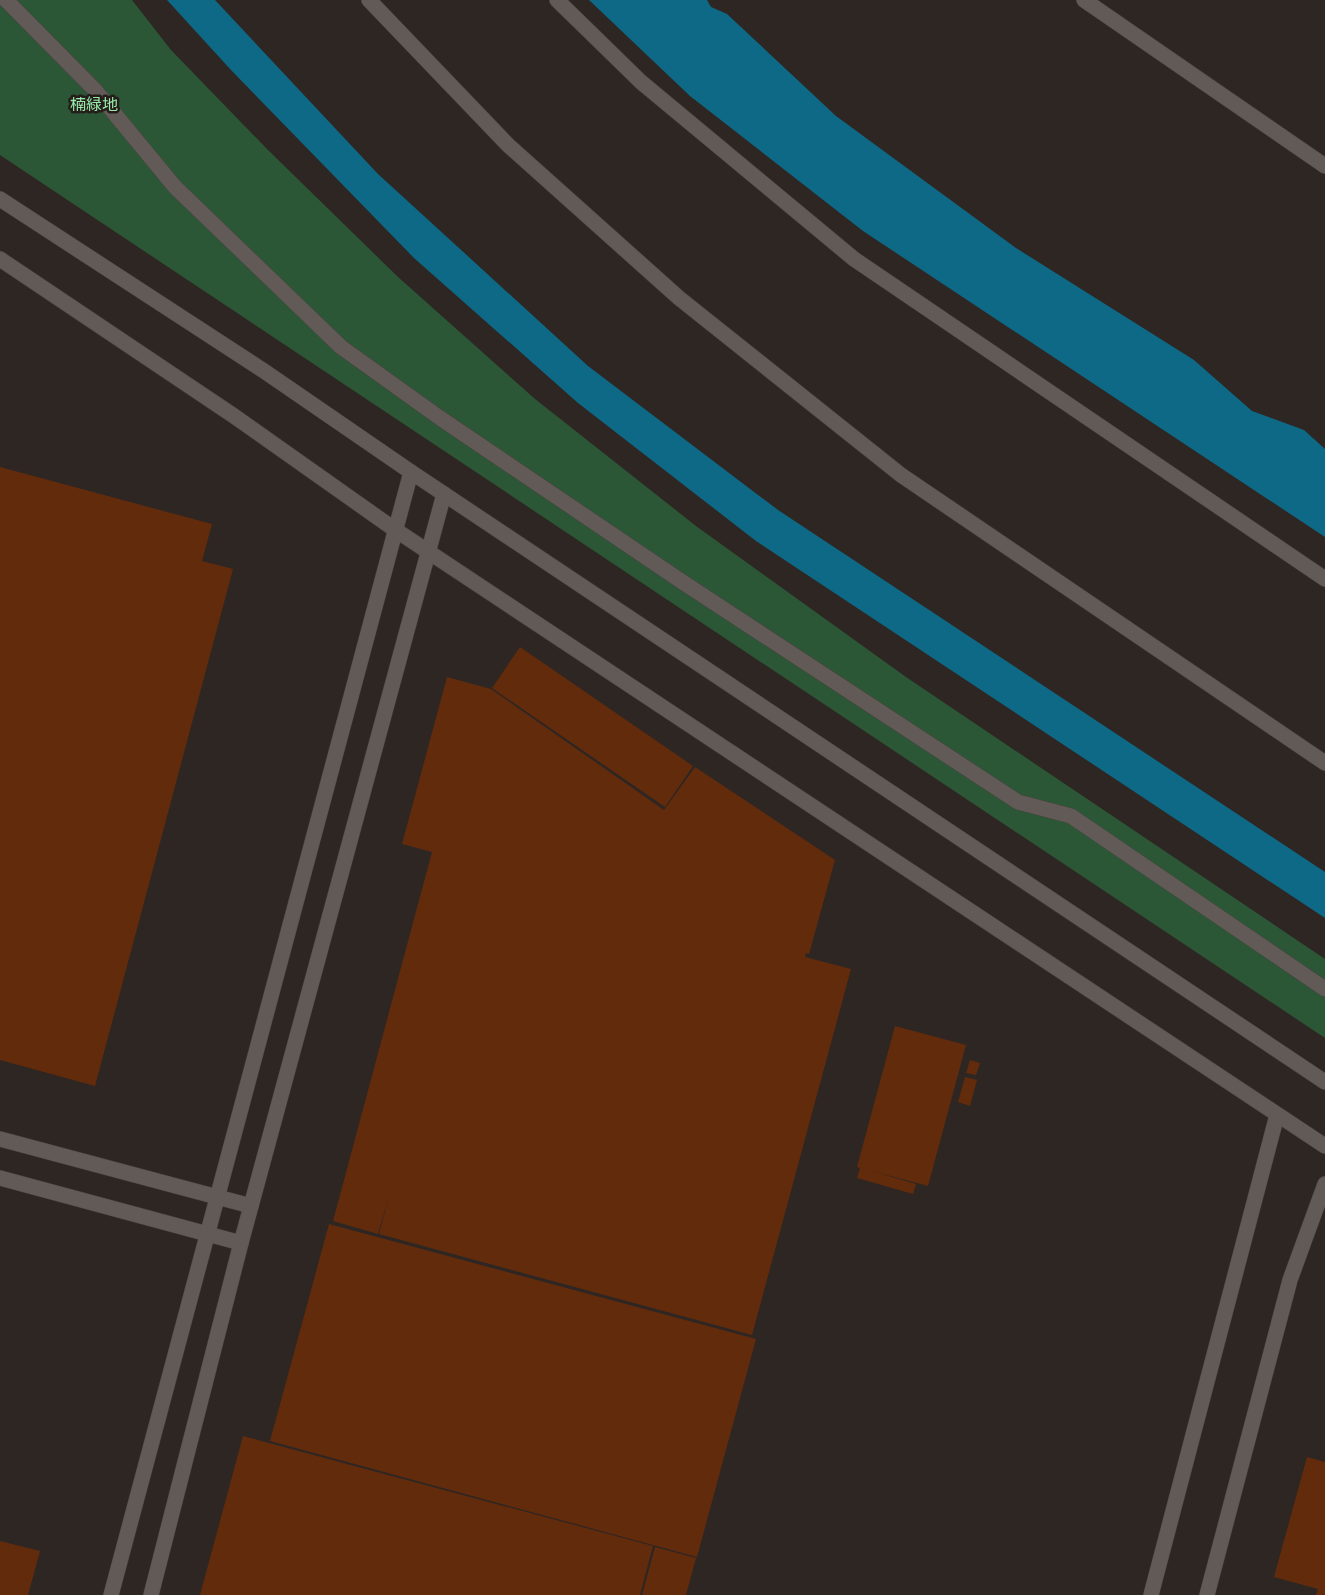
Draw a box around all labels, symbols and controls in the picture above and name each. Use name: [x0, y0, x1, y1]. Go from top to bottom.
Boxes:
park label: 楠緑地: [70, 93, 118, 115]

